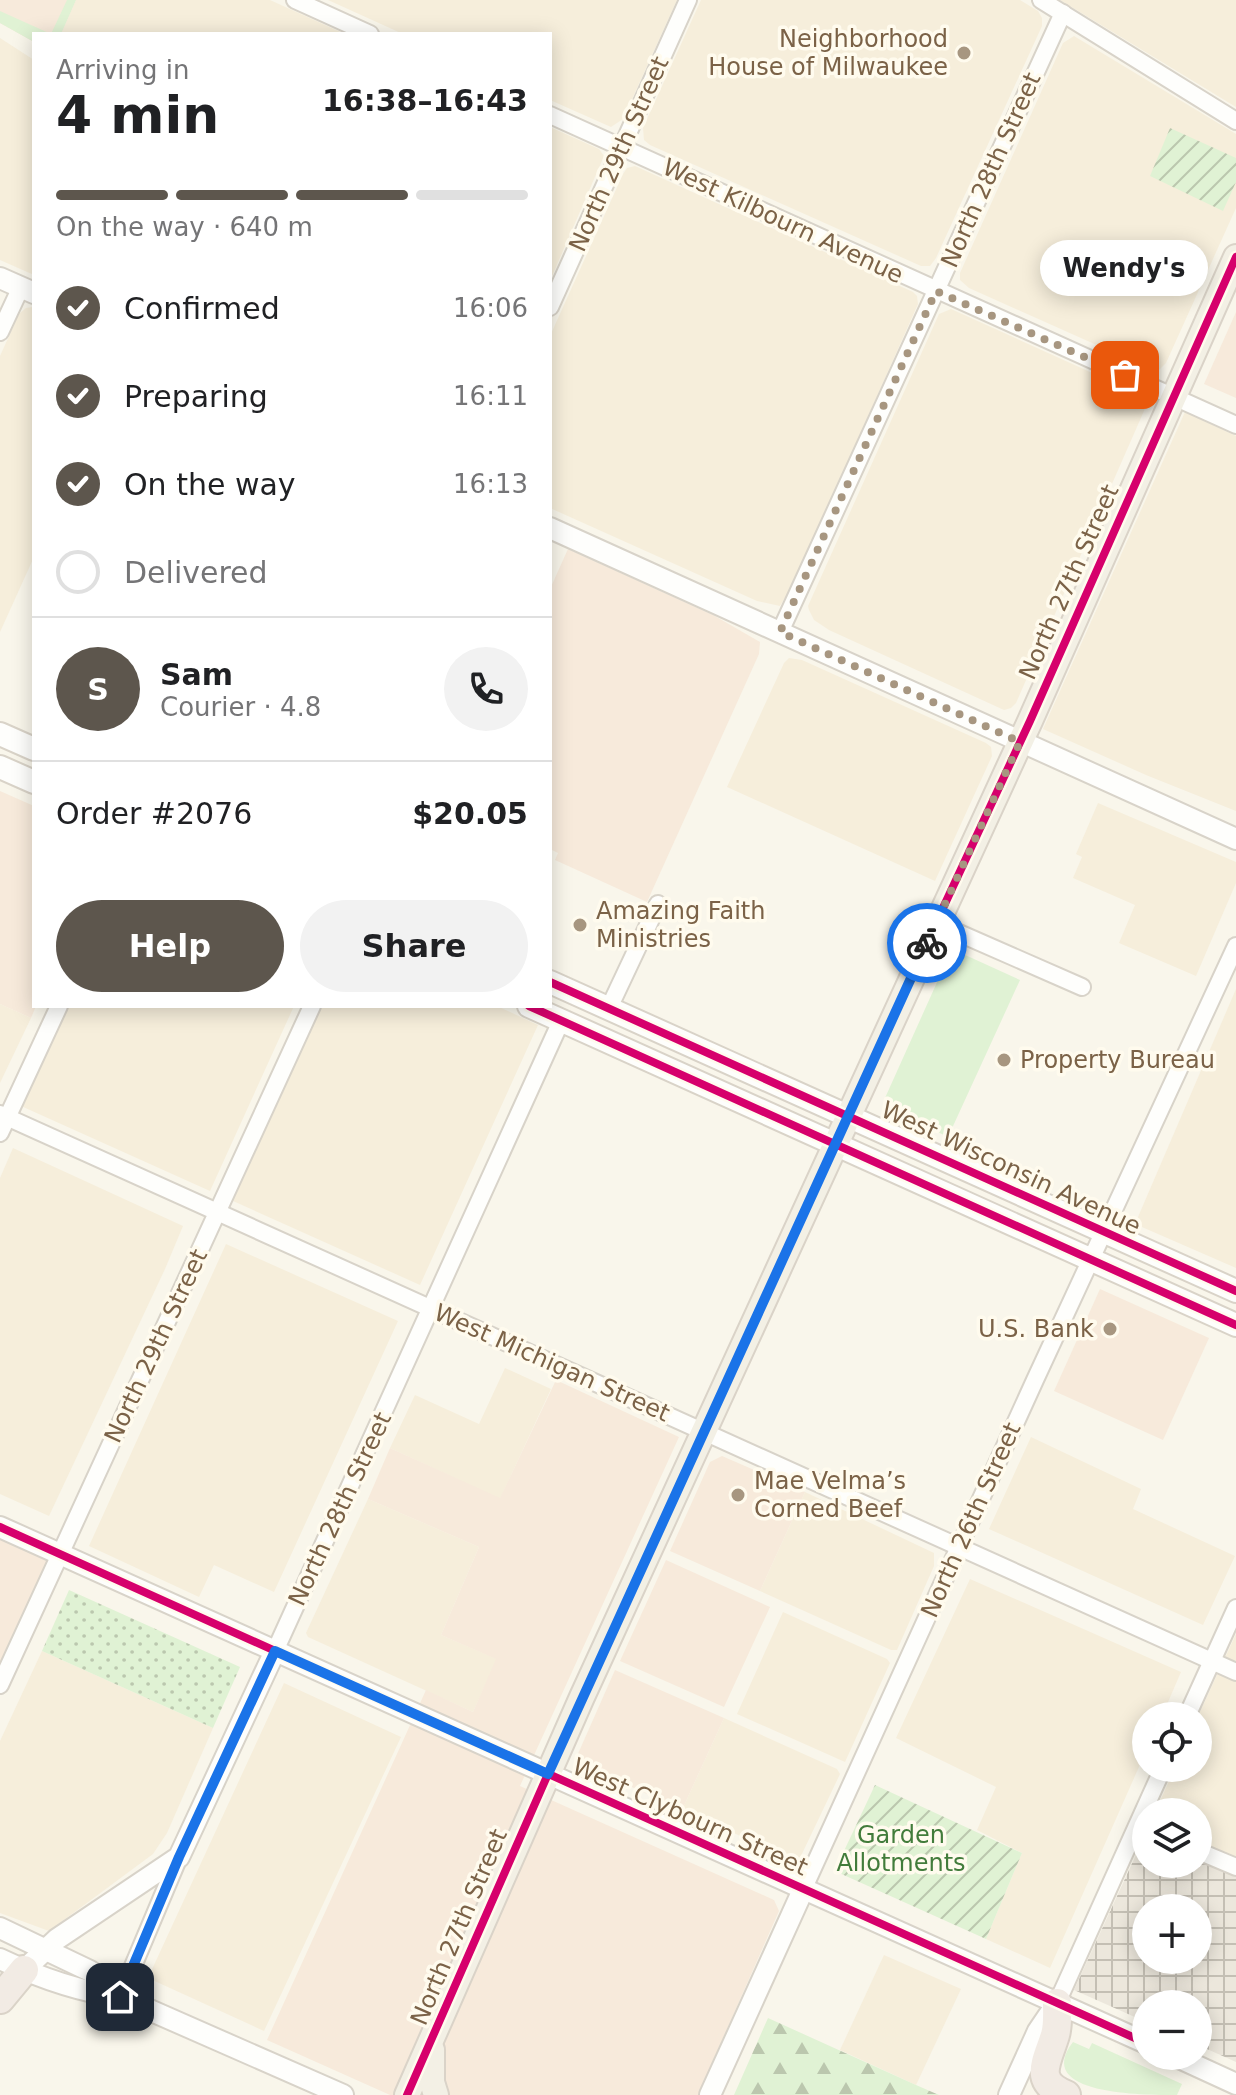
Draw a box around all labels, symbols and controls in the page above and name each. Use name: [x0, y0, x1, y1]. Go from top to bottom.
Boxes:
place label: Neighborhood House of Milwaukee: [708, 25, 948, 81]
marker: Neighborhood House of Milwaukee: [955, 44, 973, 62]
street label: North 29th Street: [563, 52, 675, 256]
text: Arriving in: [56, 55, 190, 85]
street label: North 28th Street: [935, 68, 1047, 272]
text: 16:38–16:43: [322, 83, 528, 118]
text: 4 min: [56, 85, 219, 145]
street label: West Kilbourn Avenue: [658, 153, 908, 289]
text: On the way · 640 m: [56, 212, 313, 242]
callout: Wendy's: [1041, 239, 1209, 295]
text: Wendy's: [1063, 253, 1185, 283]
icon: check: [56, 286, 100, 330]
text: Confirmed: [124, 291, 280, 326]
text: 16:06: [453, 293, 528, 323]
pin: [1091, 341, 1159, 409]
icon: bag: [1103, 353, 1147, 397]
icon: check: [56, 374, 100, 418]
text: Preparing: [124, 379, 268, 414]
text: 16:11: [453, 381, 528, 411]
icon: check: [56, 462, 100, 506]
text: On the way: [124, 467, 296, 502]
text: 16:13: [453, 469, 528, 499]
street label: North 27th Street: [1013, 480, 1125, 684]
text: Delivered: [124, 555, 268, 590]
button: phone: [444, 647, 528, 731]
text: Sam: [160, 657, 233, 692]
text: S: [87, 672, 109, 707]
text: Courier · 4.8: [160, 692, 321, 722]
text: Order #2076: [56, 796, 252, 831]
text: $20.05: [412, 796, 528, 831]
place label: Amazing Faith Ministries: [596, 897, 765, 953]
button: Help: [56, 900, 284, 992]
button: Share: [300, 900, 528, 992]
courier: [887, 903, 967, 983]
marker: Amazing Faith Ministries: [571, 916, 589, 934]
icon: bike: [905, 921, 949, 965]
place label: Property Bureau: [1020, 1046, 1215, 1074]
marker: Property Bureau: [995, 1051, 1013, 1069]
street label: West Wisconsin Avenue: [877, 1095, 1145, 1241]
street label: North 29th Street: [99, 1245, 213, 1447]
street label: West Michigan Street: [430, 1298, 674, 1428]
place label: U.S. Bank: [978, 1315, 1094, 1343]
marker: U.S. Bank: [1101, 1320, 1119, 1338]
street label: North 28th Street: [283, 1408, 397, 1610]
street label: North 26th Street: [915, 1418, 1027, 1622]
place label: Mae Velma’s Corned Beef: [754, 1467, 906, 1523]
marker: Mae Velma’s Corned Beef: [729, 1486, 747, 1504]
map controls: [1132, 1702, 1212, 2070]
button: locate: [1132, 1702, 1212, 1782]
street label: West Clybourn Street: [568, 1752, 812, 1882]
button: layers: [1132, 1798, 1212, 1878]
park label: Garden Allotments: [836, 1821, 966, 1877]
street label: North 27th Street: [405, 1825, 513, 2029]
button: +: [1132, 1894, 1212, 1974]
pin: [86, 1963, 154, 2031]
icon: home: [98, 1975, 142, 2019]
button: −: [1132, 1990, 1212, 2070]

